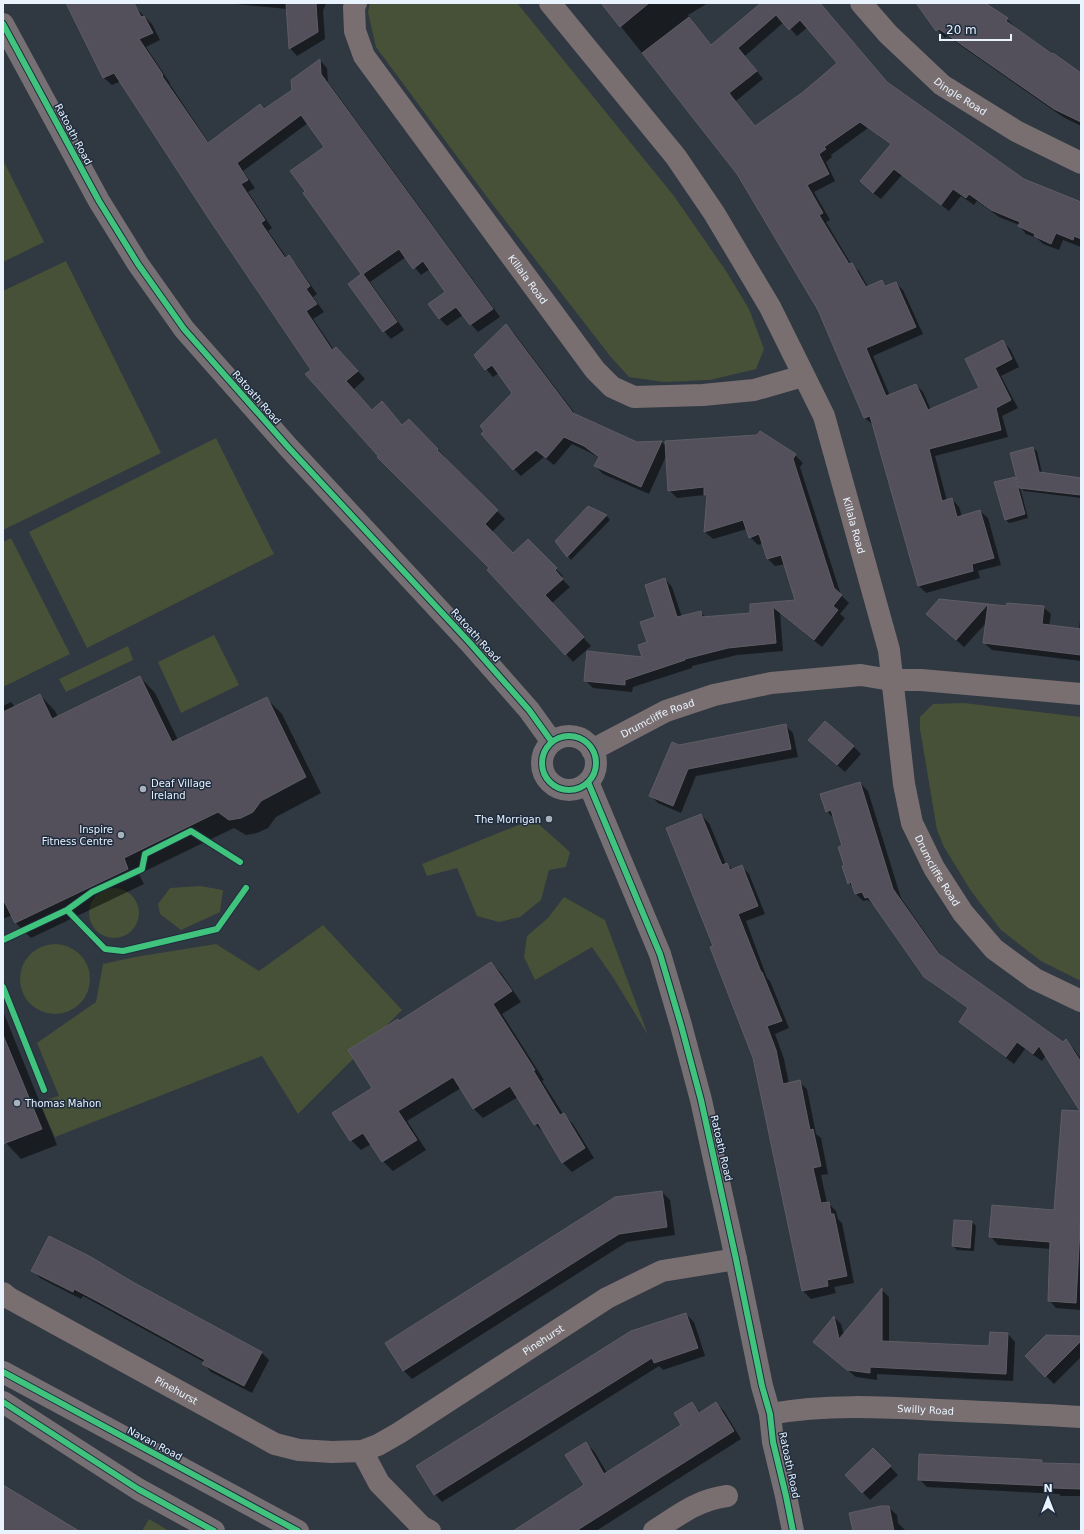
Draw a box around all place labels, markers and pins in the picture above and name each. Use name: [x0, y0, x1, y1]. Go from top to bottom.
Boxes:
place label: Deaf Village Ireland: [151, 778, 211, 801]
marker: Deaf Village Ireland: [138, 784, 148, 794]
place label: The Morrigan: [474, 814, 541, 825]
marker: The Morrigan: [544, 814, 554, 824]
place label: Inspire Fitness Centre: [42, 824, 113, 847]
marker: Inspire Fitness Centre: [116, 830, 126, 840]
marker: Thomas Mahon: [12, 1098, 22, 1108]
place label: Thomas Mahon: [24, 1098, 101, 1109]

